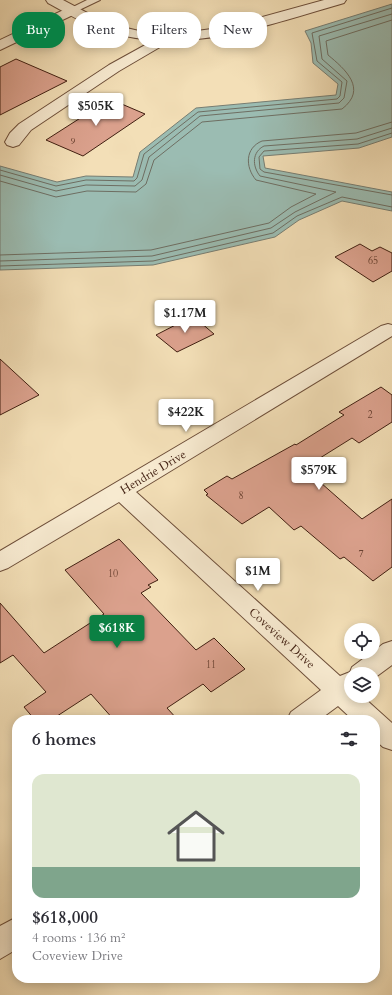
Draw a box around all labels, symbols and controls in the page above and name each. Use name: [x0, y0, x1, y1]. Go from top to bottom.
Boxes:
chip: Buy: [12, 12, 65, 48]
chip: Rent: [73, 12, 129, 48]
chip: Filters: [137, 12, 201, 48]
chip: New: [209, 12, 267, 48]
pin: $505K: [68, 93, 124, 127]
text: $505K: [77, 97, 115, 115]
house number: 9: [71, 135, 76, 147]
house number: 65: [368, 254, 378, 268]
pin: $1.17M: [152, 300, 218, 334]
text: $1.17M: [163, 304, 207, 322]
pin: $422K: [158, 399, 214, 433]
text: $422K: [167, 403, 205, 421]
house number: 2: [367, 408, 373, 422]
street label: Hendrie Drive: [117, 446, 189, 498]
pin: $579K: [291, 457, 347, 491]
text: $579K: [300, 461, 338, 479]
house number: 8: [238, 489, 244, 503]
house number: 7: [358, 547, 364, 561]
pin: $1M: [239, 558, 277, 592]
text: $1M: [245, 562, 271, 580]
house number: 10: [108, 567, 118, 581]
street label: Coveview Drive: [245, 604, 319, 672]
pin: $618K: [89, 615, 145, 649]
text: $618K: [98, 619, 136, 637]
map controls: [344, 623, 380, 703]
button: locate: [344, 623, 380, 659]
house number: 11: [206, 658, 216, 672]
button: layers: [344, 667, 380, 703]
text: 6 homes: [32, 728, 96, 751]
icon: filters: [338, 728, 360, 750]
icon: home: [160, 800, 232, 872]
text: $618,000: [32, 906, 98, 929]
text: 4 rooms · 136 m²: [32, 929, 125, 947]
text: Coveview Drive: [32, 947, 123, 965]

